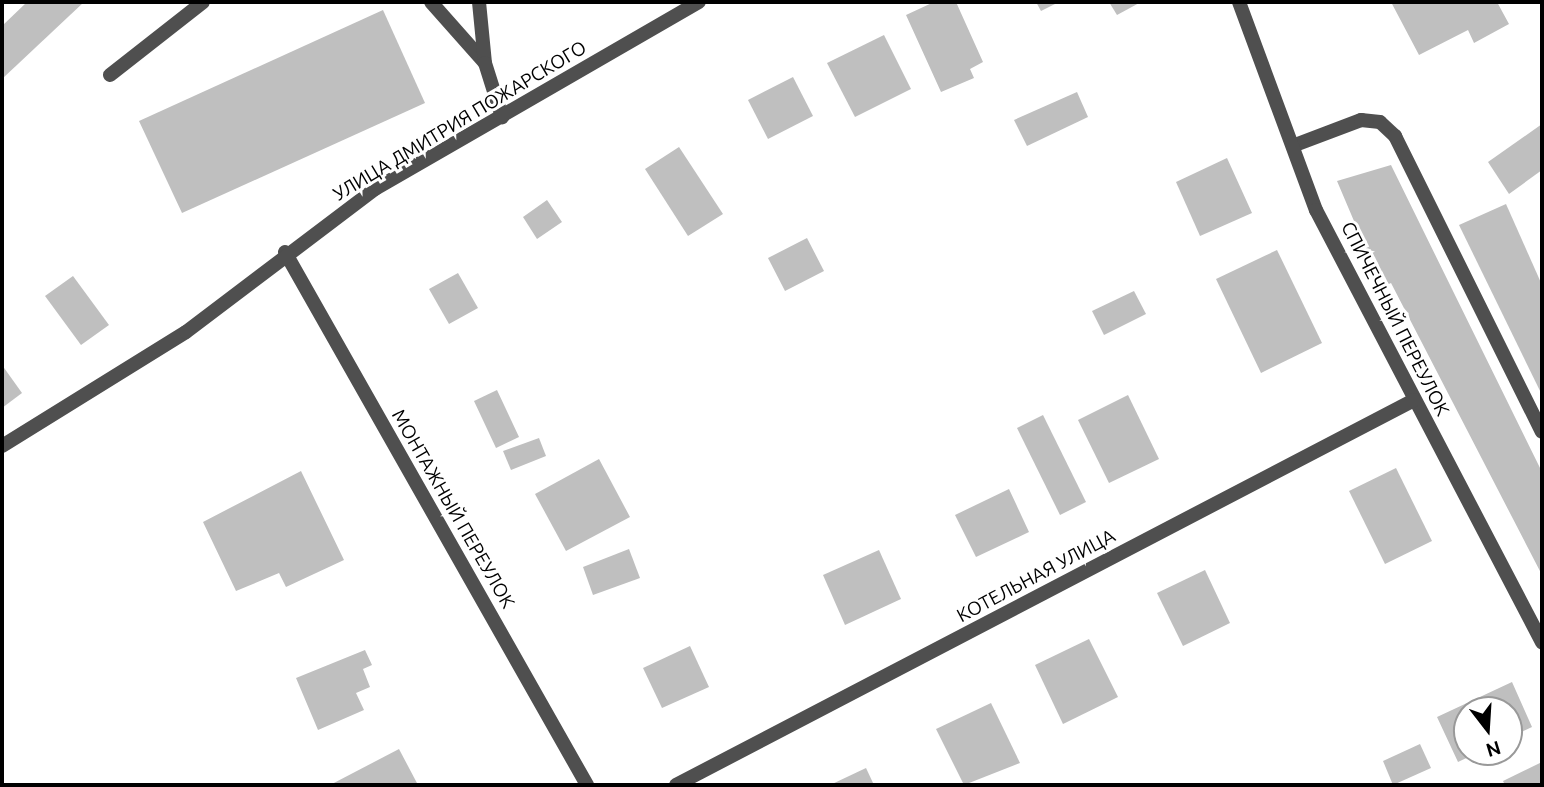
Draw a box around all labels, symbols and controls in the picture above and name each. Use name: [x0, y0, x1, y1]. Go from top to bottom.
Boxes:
street label: УЛИЦА ДМИТРИЯ ПОЖАРСКОГО: [329, 36, 591, 206]
street label: СПИЧЕЧНЫЙ ПЕРЕУЛОК: [1336, 218, 1454, 420]
street label: МОНТАЖНЫЙ ПЕРЕУЛОК: [387, 406, 519, 612]
street label: КОТЕЛЬНАЯ УЛИЦА: [953, 525, 1119, 627]
north arrow: [1453, 696, 1523, 766]
text: N: [1484, 737, 1504, 762]

